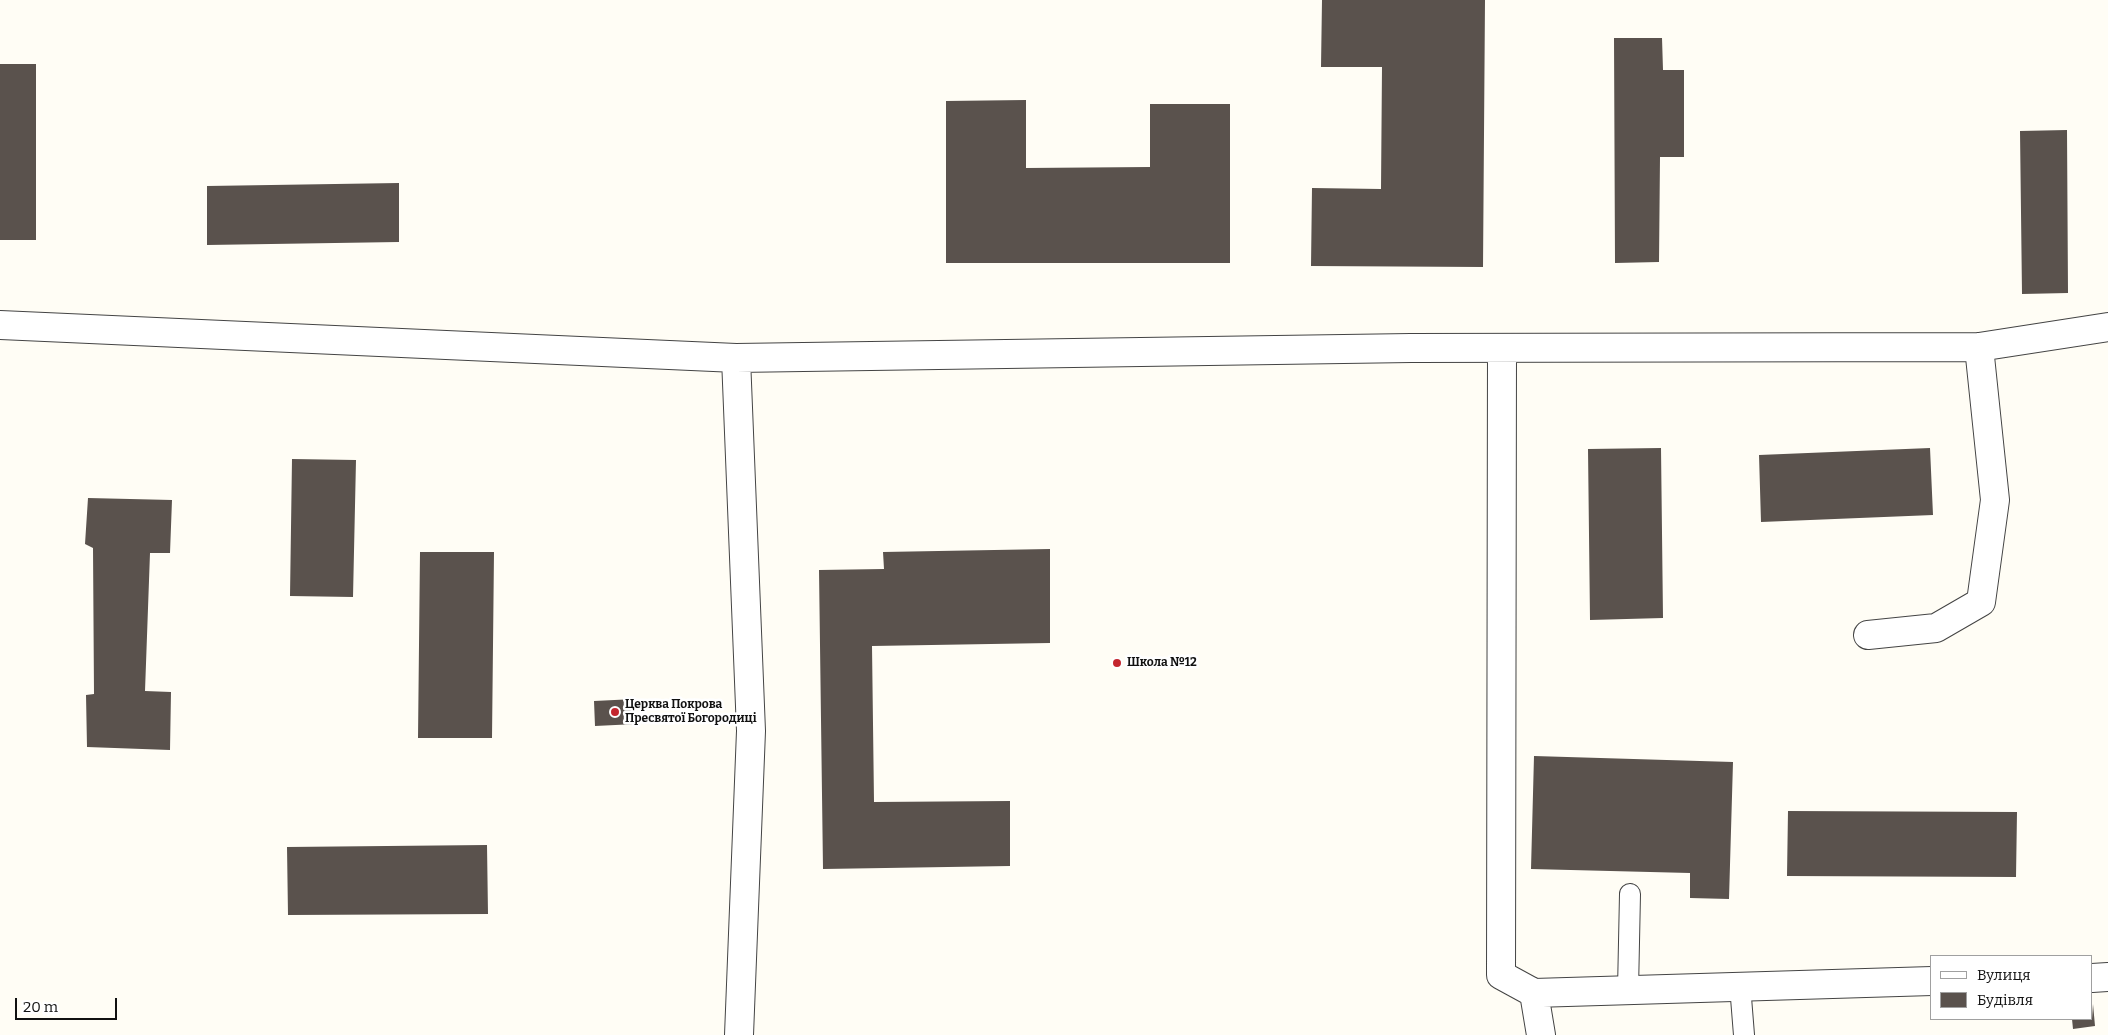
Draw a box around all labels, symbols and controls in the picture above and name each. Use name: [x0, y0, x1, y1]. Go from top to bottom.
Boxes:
place label: Школа №12: [1127, 656, 1197, 670]
marker: Школа №12: [1111, 657, 1123, 669]
place label: Церква Покрова Пресвятої Богородиці: [625, 698, 756, 726]
marker: Церква Покрова Пресвятої Богородиці: [609, 706, 621, 718]
legend: [1930, 955, 2093, 1020]
text: Вулиця: [1977, 966, 2031, 984]
scale bar: [18, 988, 120, 1020]
text: Будівля: [1977, 991, 2033, 1009]
text: 20 m: [23, 998, 58, 1016]

